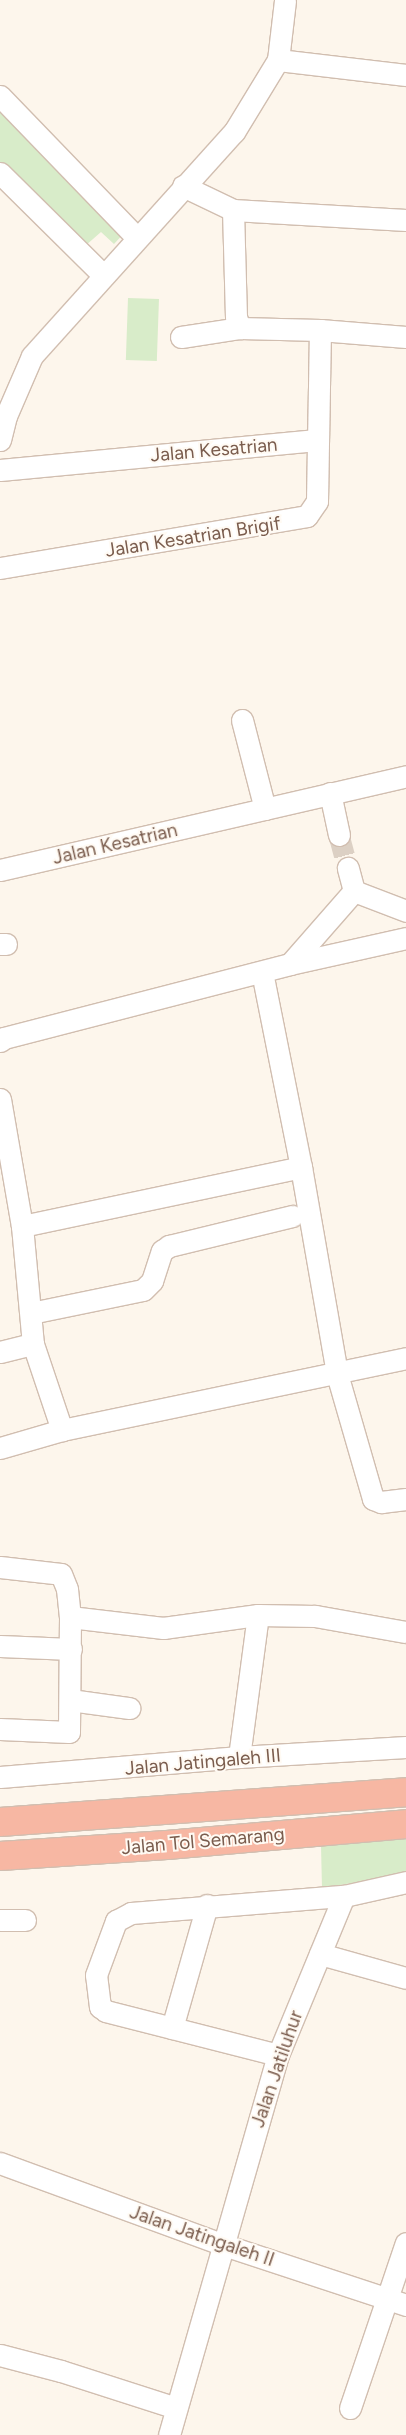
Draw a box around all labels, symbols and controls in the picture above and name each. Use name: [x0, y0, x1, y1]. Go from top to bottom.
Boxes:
street label: Jalan Kesatrian: [150, 433, 278, 467]
street label: Jalan Kesatrian Brigif: [104, 512, 282, 562]
street label: Jalan Kesatrian: [50, 819, 180, 869]
street label: Jalan Jatingaleh III: [124, 1744, 282, 1780]
street label: Jalan Tol Semarang: [121, 1823, 285, 1859]
street label: Jalan Jatiluhur: [246, 2008, 308, 2130]
street label: Jalan Jatingaleh II: [127, 2201, 277, 2271]

